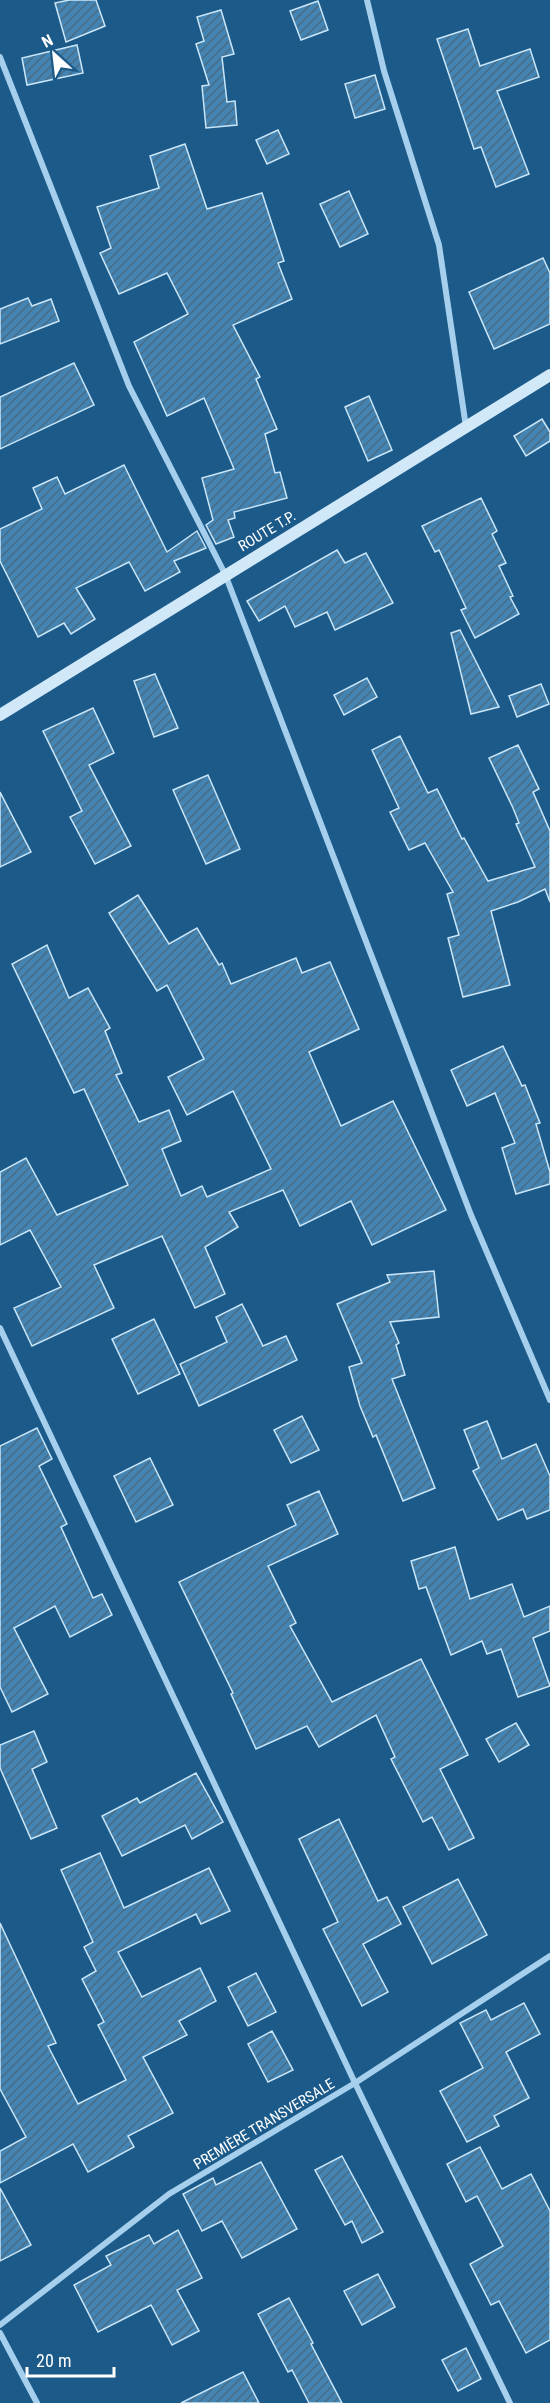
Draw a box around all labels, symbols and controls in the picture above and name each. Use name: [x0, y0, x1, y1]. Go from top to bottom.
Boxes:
north arrow: [24, 24, 84, 84]
text: N: [39, 30, 56, 52]
street label: ROUTE T.P.: [235, 507, 299, 555]
street label: PREMIÈRE TRANSVERSALE: [190, 2075, 338, 2173]
scale bar: [27, 2340, 114, 2378]
text: 20 m: [36, 2350, 71, 2371]

